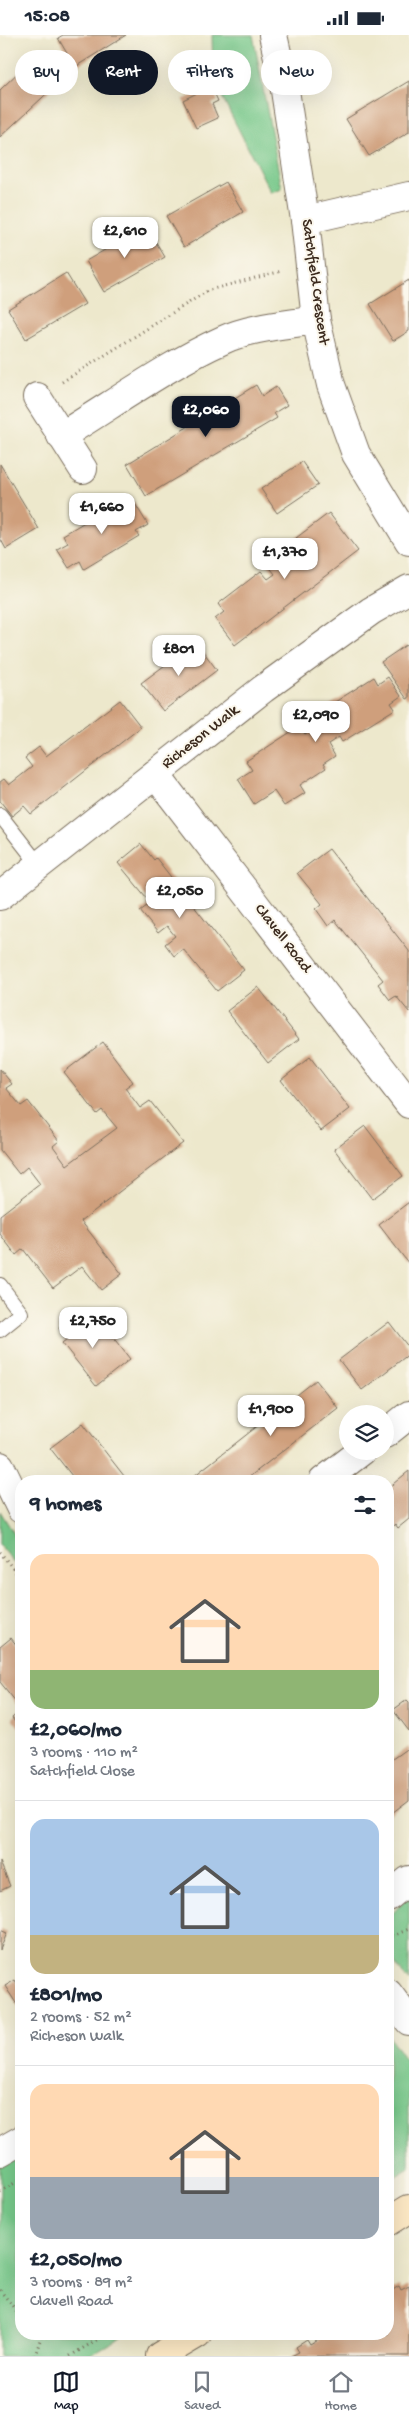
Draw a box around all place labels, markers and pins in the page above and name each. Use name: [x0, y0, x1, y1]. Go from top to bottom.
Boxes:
pin: £2,610: [84, 217, 166, 259]
pin: £2,060: [165, 395, 247, 438]
pin: £1,660: [61, 493, 143, 535]
pin: £1,370: [244, 537, 326, 580]
pin: £801: [149, 635, 209, 677]
pin: £2,090: [275, 701, 357, 743]
pin: £2,050: [139, 877, 221, 919]
pin: £2,750: [52, 1307, 134, 1349]
pin: £1,900: [230, 1395, 312, 1437]

